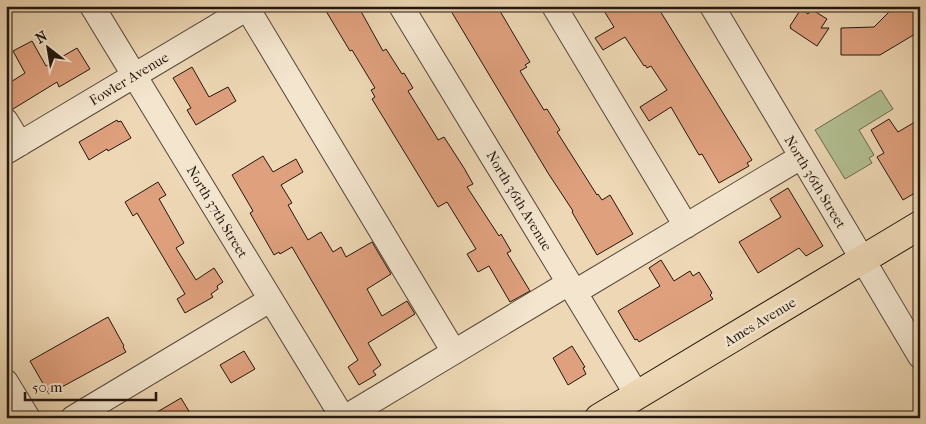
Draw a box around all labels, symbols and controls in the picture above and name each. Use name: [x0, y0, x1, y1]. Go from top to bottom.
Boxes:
north arrow: [22, 22, 72, 72]
text: N: [33, 27, 51, 47]
street label: Fowler Avenue: [86, 49, 172, 109]
street label: North 36th Street: [781, 132, 849, 232]
street label: North 36th Avenue: [482, 148, 556, 254]
street label: North 37th Street: [183, 163, 251, 261]
street label: Ames Avenue: [720, 294, 799, 351]
scale bar: [25, 369, 156, 401]
text: 50 m: [32, 378, 63, 396]

